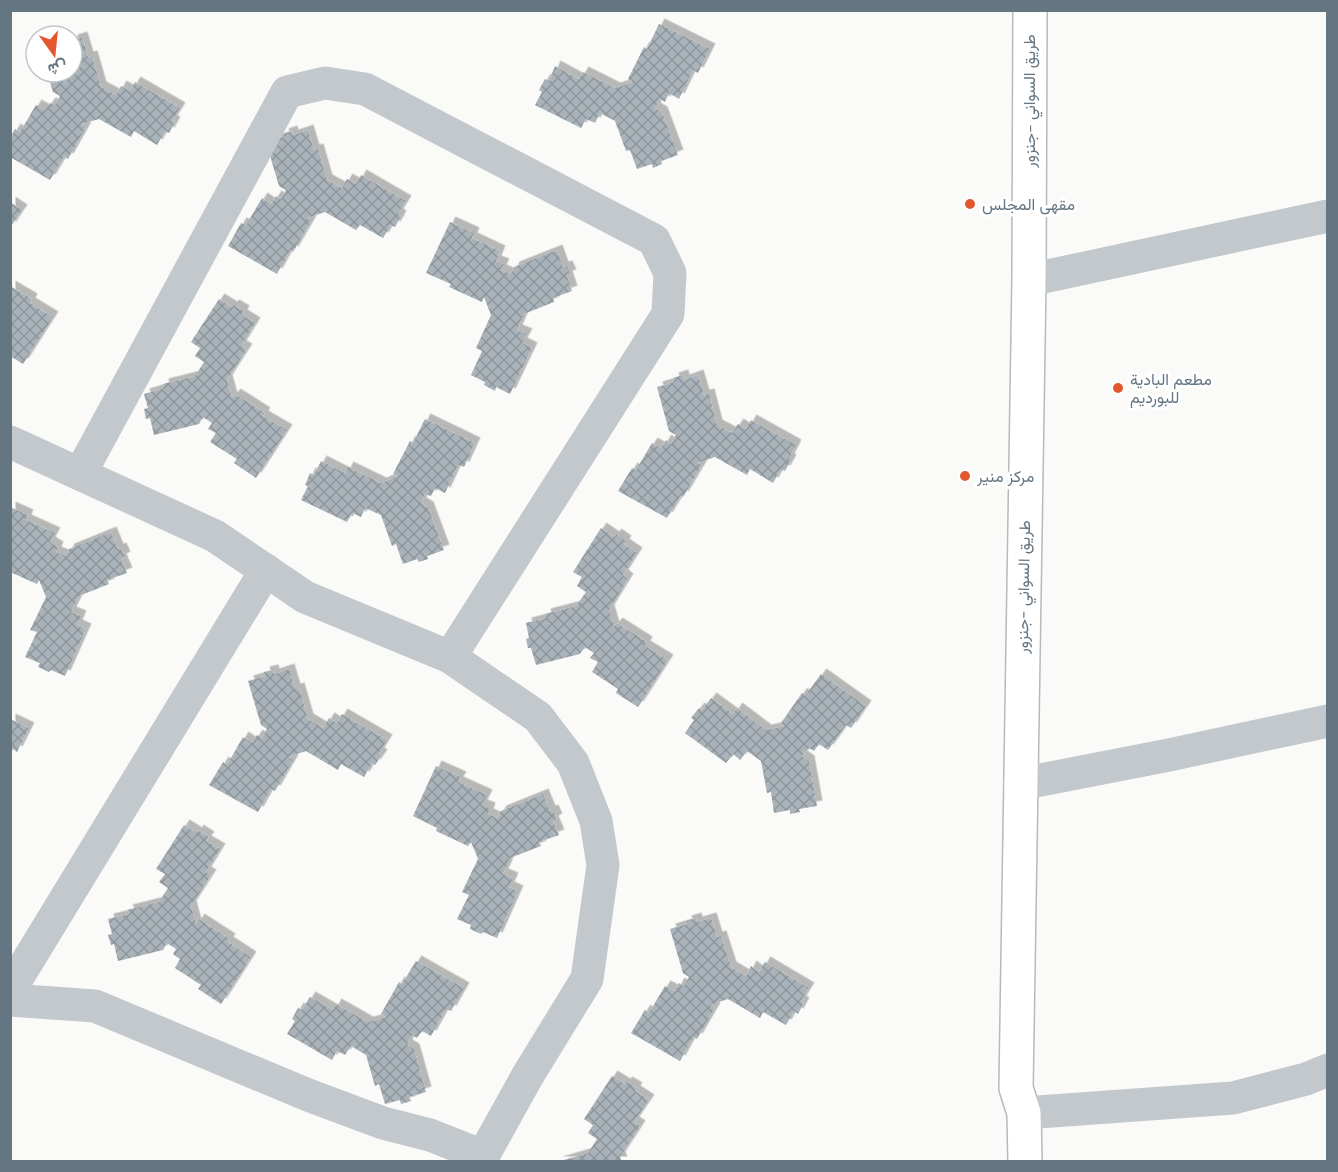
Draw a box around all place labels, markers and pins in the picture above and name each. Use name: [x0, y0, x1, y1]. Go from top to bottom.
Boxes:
place label: مقهى المجلس: [982, 194, 1075, 215]
marker: مقهى المجلس: [963, 197, 977, 211]
place label: مطعم البادية للبورديم: [1130, 369, 1212, 408]
marker: مطعم البادية للبورديم: [1111, 381, 1125, 395]
place label: مركز منير: [976, 466, 1034, 487]
marker: مركز منير: [958, 469, 972, 483]

